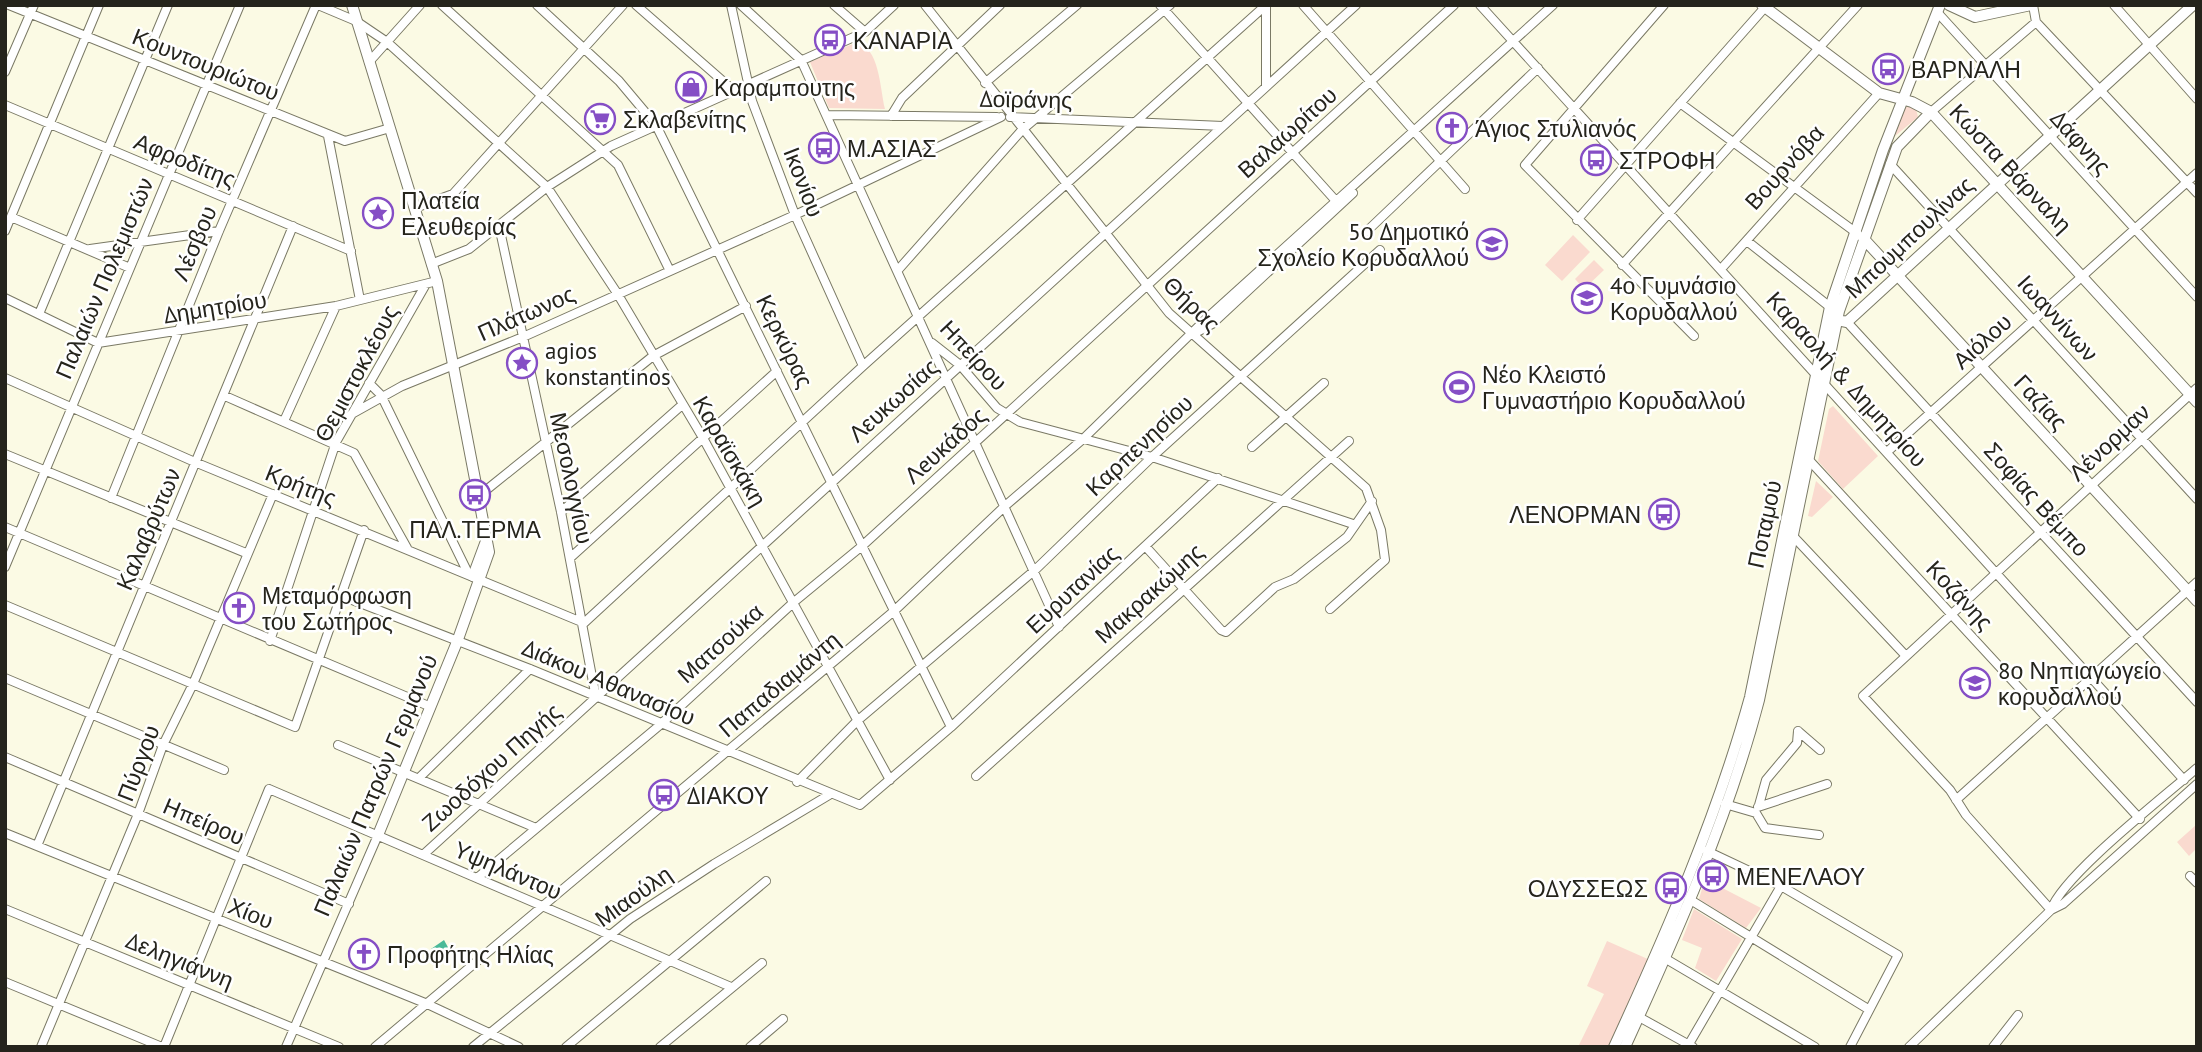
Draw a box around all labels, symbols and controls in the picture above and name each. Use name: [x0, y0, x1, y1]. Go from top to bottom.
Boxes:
street label: Κουντουριώτου: [128, 21, 284, 107]
bus stop icon: ΚΑΝΑΡΙΑ: [813, 23, 847, 57]
place label: ΚΑΝΑΡΙΑ: [853, 26, 953, 55]
bus stop icon: ΒΑΡΝΑΛΗ: [1871, 52, 1905, 86]
place label: ΒΑΡΝΑΛΗ: [1911, 55, 2021, 84]
shop icon: Καραμπουτης: [674, 70, 708, 104]
place label: Καραμπουτης: [714, 73, 855, 102]
street label: Βαλαωρίτου: [1231, 80, 1343, 184]
street label: Δοϊράνης: [979, 84, 1073, 114]
street label: Κώστα Βάρναλη: [1944, 97, 2078, 239]
supermarket icon: Σκλαβενίτης: [583, 102, 617, 136]
street label: Δάφνης: [2045, 104, 2117, 180]
place label: Σκλαβενίτης: [623, 105, 746, 134]
church icon: Άγιος Στυλιανός: [1435, 111, 1469, 145]
place label: Άγιος Στυλιανός: [1475, 114, 1637, 143]
street label: Βουρνόβα: [1738, 118, 1830, 216]
street label: Αφροδίτης: [130, 127, 240, 193]
bus stop icon: Μ.ΑΣΙΑΣ: [807, 131, 841, 165]
place label: Μ.ΑΣΙΑΣ: [847, 134, 937, 163]
street label: Ικονίου: [777, 143, 831, 221]
bus stop icon: ΣΤΡΟΦΗ: [1579, 143, 1613, 177]
place label: ΣΤΡΟΦΗ: [1619, 146, 1715, 175]
street label: Μπουμπουλίνας: [1839, 170, 1979, 304]
street label: Παλαιών Πολεμιστών: [48, 173, 160, 383]
place label: Πλατεία Ελευθερίας: [401, 186, 516, 241]
place icon: Πλατεία Ελευθερίας: [361, 196, 395, 230]
street label: Λέσβου: [165, 201, 223, 285]
place label: 5ο Δημοτικό Σχολείο Κορυδαλλού: [1258, 217, 1469, 272]
school or university icon: 5ο Δημοτικό Σχολείο Κορυδαλλού: [1475, 227, 1509, 261]
street label: Ιωαννίνων: [2012, 269, 2104, 367]
street label: Θήρας: [1157, 270, 1227, 338]
place label: 4ο Γυμνάσιο Κορυδαλλού: [1610, 271, 1738, 326]
street label: Πλάτωνος: [473, 279, 579, 347]
school or university icon: 4ο Γυμνάσιο Κορυδαλλού: [1570, 281, 1604, 315]
street label: Δημητρίου: [161, 285, 269, 329]
street label: Καραολή & Δημητρίου: [1760, 285, 1934, 473]
street label: Κερκύρας: [750, 290, 820, 392]
street label: Θεμιστοκλέους: [308, 299, 404, 447]
street label: Αιόλου: [1947, 307, 2017, 375]
street label: Ηπείρου: [934, 314, 1014, 396]
place label: agios konstantinos: [545, 336, 671, 391]
place icon: agios konstantinos: [505, 346, 539, 380]
street label: Λευκωσίας: [842, 352, 944, 448]
place label: Νέο Κλειστό Γυμναστήριο Κορυδαλλού: [1482, 360, 1746, 415]
street label: Γαζίας: [2008, 368, 2074, 436]
sports icon: Νέο Κλειστό Γυμναστήριο Κορυδαλλού: [1442, 370, 1476, 404]
street label: Καρπενησίου: [1079, 388, 1199, 502]
street label: Καραϊσκάκη: [687, 391, 773, 511]
street label: Λένορμαν: [2062, 397, 2156, 487]
street label: Λeυκάδος: [898, 400, 992, 490]
street label: Μεσολογγίου: [544, 410, 600, 546]
street label: Σοφίας Βέμπο: [1978, 436, 2096, 562]
street label: Κρήτης: [261, 458, 341, 512]
street label: Καλαβρύτων: [109, 464, 187, 594]
street label: Ποταμού: [1741, 477, 1787, 571]
bus stop icon: ΠΑΛ.ΤΕΡΜΑ: [458, 478, 492, 512]
bus stop icon: ΛΕΝΟΡΜΑΝ: [1647, 497, 1681, 531]
place label: ΛΕΝΟΡΜΑΝ: [1509, 500, 1641, 529]
place label: ΠΑΛ.ΤΕΡΜΑ: [409, 515, 541, 544]
street label: Μακρακώμης: [1089, 537, 1209, 649]
street label: Ευρυτανίας: [1019, 539, 1125, 639]
street label: Κοζάνης: [1920, 554, 2000, 636]
place label: Μεταμόρφωση του Σωτήρος: [262, 581, 412, 636]
church icon: Μεταμόρφωση του Σωτήρος: [222, 591, 256, 625]
street label: Ματσούκα: [671, 597, 769, 689]
street label: Παπαδιαμάντη: [713, 625, 845, 743]
street label: Διάκου Αθανασίου: [518, 632, 700, 732]
street label: Παλαιών Πατρών Γερμανού: [307, 650, 443, 920]
place label: 8ο Νηπιαγωγείο κορυδαλλού: [1998, 656, 2162, 711]
school or university icon: 8ο Νηπιαγωγείο κορυδαλλού: [1958, 666, 1992, 700]
street label: Ζωοδόχου Πηγής: [415, 697, 567, 837]
street label: Πύργου: [110, 721, 166, 805]
bus stop icon: ΔΙΑΚΟΥ: [647, 778, 681, 812]
place label: ΔΙΑΚΟΥ: [687, 781, 769, 810]
street label: Ηπείρου: [159, 791, 249, 851]
street label: Υψηλάντου: [450, 834, 566, 906]
street label: Μιαούλη: [589, 859, 677, 933]
bus stop icon: ΜΕΝΕΛΑΟΥ: [1696, 859, 1730, 893]
place label: ΜΕΝΕΛΑΟΥ: [1736, 862, 1865, 891]
bus stop icon: ΟΔYΣΣΕΩΣ: [1654, 871, 1688, 905]
place label: ΟΔYΣΣΕΩΣ: [1528, 874, 1648, 903]
street label: Χίου: [224, 891, 278, 935]
street label: Δεληγιάννη: [122, 925, 238, 995]
church icon: Προφήτης Ηλίας: [347, 937, 381, 971]
place label: Προφήτης Ηλίας: [387, 940, 554, 969]

